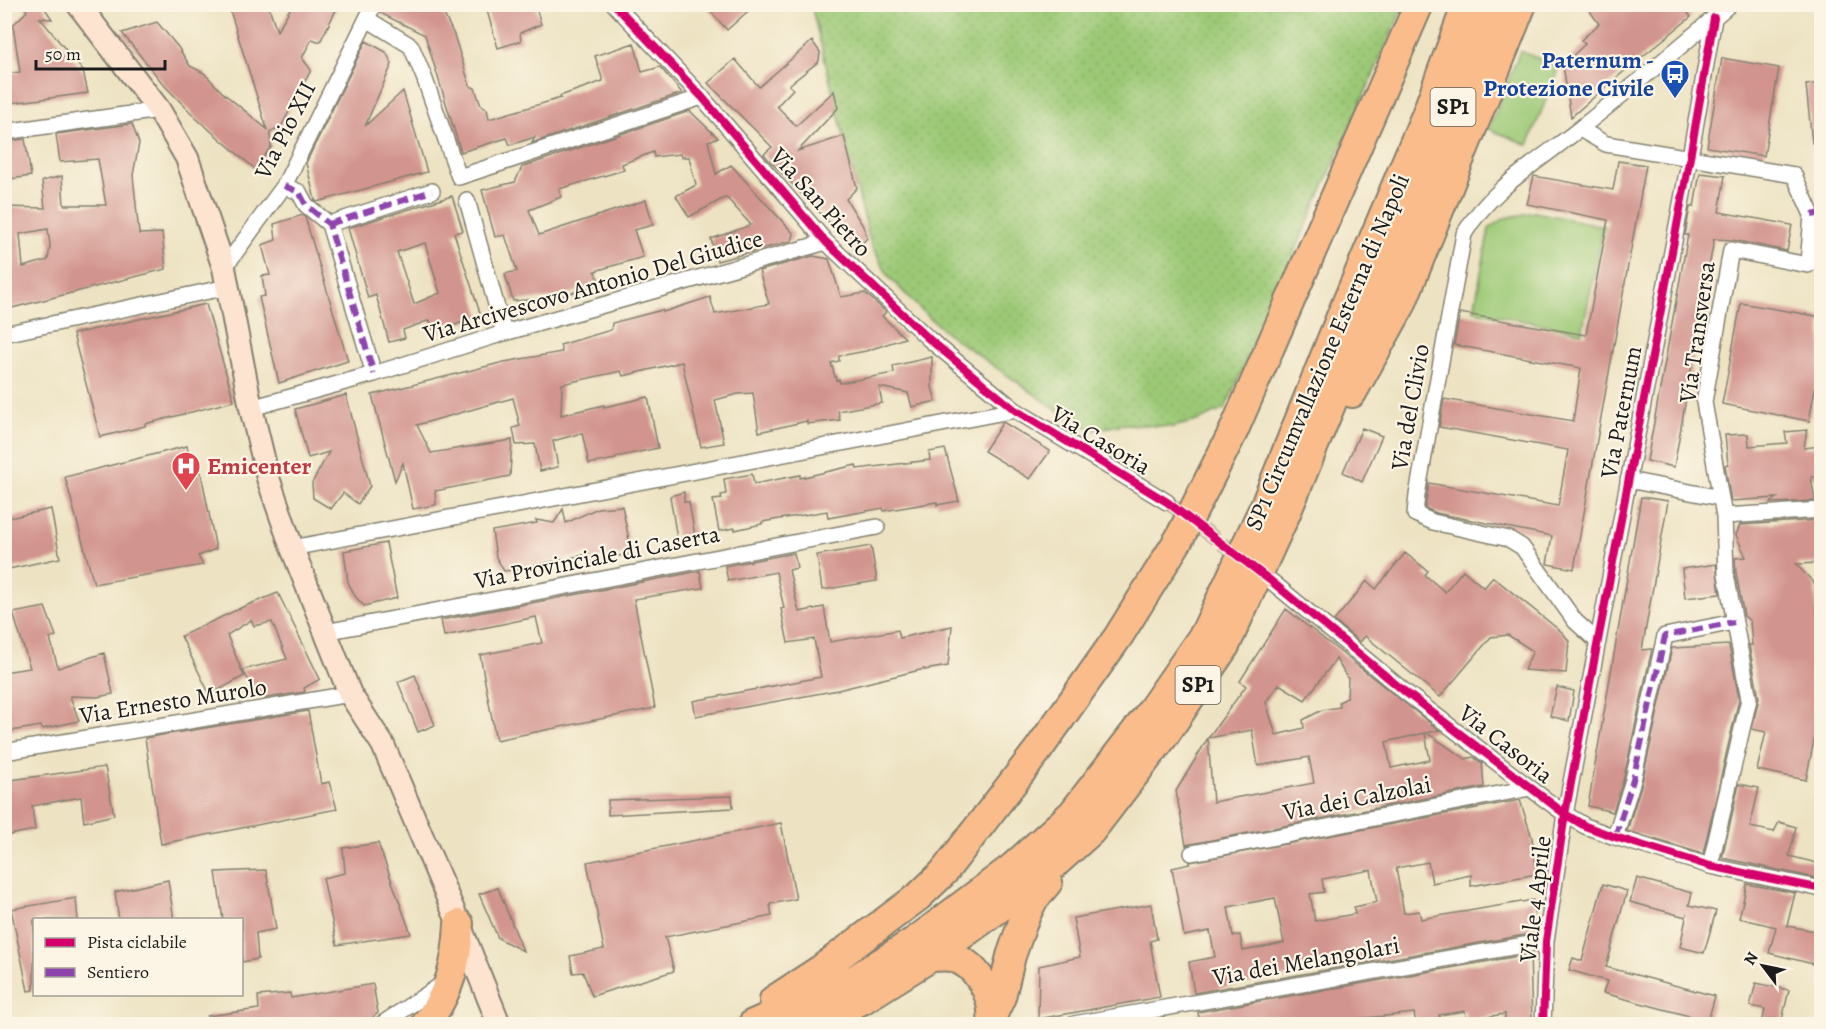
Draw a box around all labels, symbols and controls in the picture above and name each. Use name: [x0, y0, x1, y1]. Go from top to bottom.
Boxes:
scale bar: [36, 33, 165, 71]
text: 50 m: [45, 42, 81, 66]
place label: Paternum - Protezione Civile: [1483, 44, 1654, 104]
bus stop icon: Paternum - Protezione Civile: [1659, 58, 1691, 100]
street label: Via Pio XII: [246, 76, 323, 185]
road number: SP1: [1430, 88, 1476, 126]
street label: Via San Pietro: [763, 140, 879, 264]
street label: SP1 Circumvallazione Esterna di Napoli: [1237, 169, 1417, 535]
street label: Via Arcivescovo Antonio Del Giudice: [419, 222, 767, 350]
street label: Via Transversa: [1671, 258, 1723, 406]
street label: Via del Clivio: [1383, 341, 1437, 474]
street label: Via Paternum: [1592, 343, 1650, 482]
street label: Via Casoria: [1044, 397, 1158, 483]
hospital icon: Emicenter: [170, 450, 202, 492]
place label: Emicenter: [207, 450, 312, 482]
street label: Via Provinciale di Caserta: [471, 517, 723, 597]
road number: SP1: [1176, 666, 1220, 704]
street label: Via Ernesto Murolo: [76, 670, 269, 732]
street label: Via Casoria: [1451, 697, 1560, 791]
street label: Via dei Calzolai: [1279, 768, 1434, 828]
street label: Viale 4 Aprile: [1511, 834, 1559, 965]
legend: [33, 918, 243, 996]
street label: Via dei Melangolari: [1209, 929, 1402, 993]
text: Pista ciclabile: [87, 930, 187, 954]
north arrow: [1733, 936, 1793, 996]
text: N: [1739, 948, 1764, 969]
text: Sentiero: [87, 960, 149, 984]

